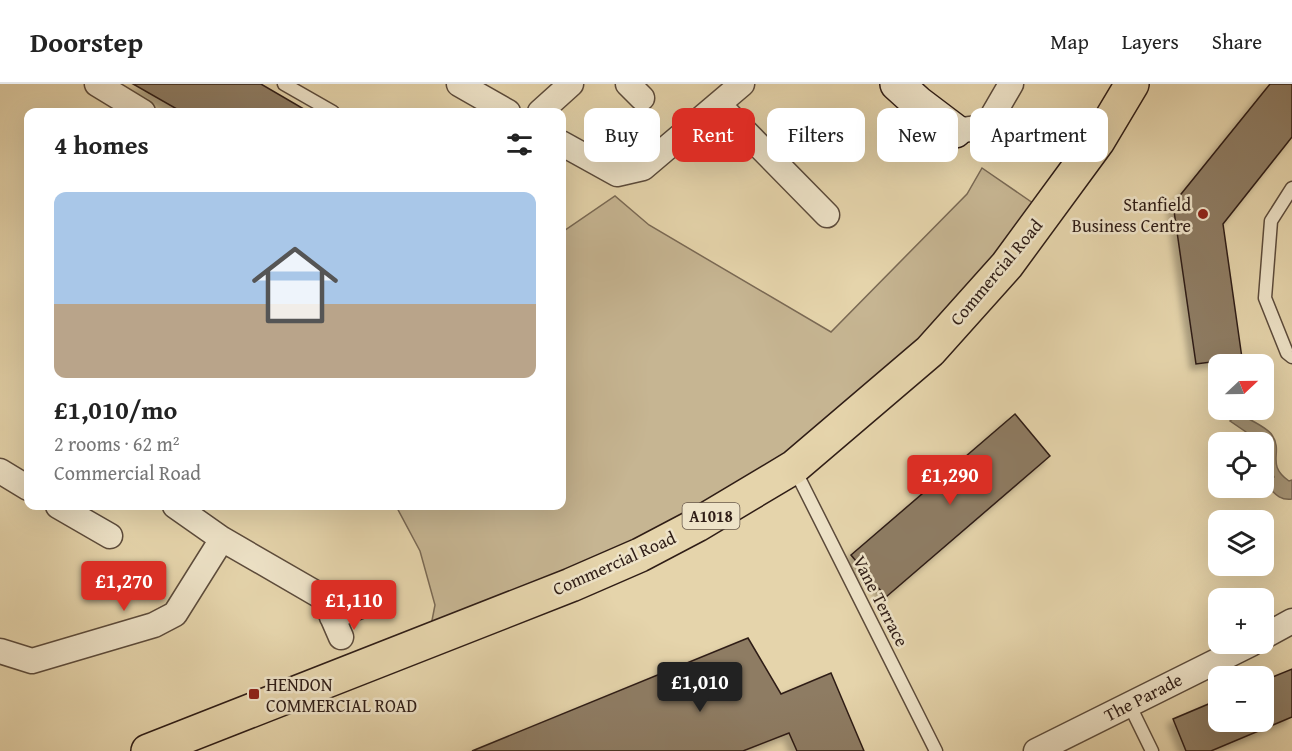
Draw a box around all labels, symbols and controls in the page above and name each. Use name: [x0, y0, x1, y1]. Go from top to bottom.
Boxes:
text: Doorstep: [30, 21, 143, 62]
text: Map: [1050, 26, 1089, 57]
text: Layers: [1122, 26, 1179, 57]
text: Share: [1212, 26, 1262, 57]
chip: Buy: [584, 108, 660, 162]
chip: Rent: [672, 108, 755, 162]
chip: Filters: [767, 108, 865, 162]
chip: New: [877, 108, 958, 162]
chip: Apartment: [970, 108, 1108, 162]
text: 4 homes: [54, 125, 149, 164]
icon: filters: [503, 128, 536, 161]
place label: Stanfield Business Centre: [1072, 191, 1191, 239]
marker: Stanfield Business Centre: [1196, 207, 1210, 221]
street label: Commercial Road: [943, 212, 1049, 331]
icon: home: [241, 231, 349, 339]
north arrow: [1208, 354, 1274, 420]
map controls: [1208, 354, 1274, 732]
text: £1,010/mo: [54, 390, 177, 429]
text: 2 rooms · 62 m²: [54, 429, 180, 458]
button: locate: [1208, 432, 1274, 498]
pin: £1,290: [901, 455, 999, 506]
text: Commercial Road: [54, 458, 201, 487]
text: £1,290: [921, 460, 979, 489]
road number: A1018: [682, 503, 740, 529]
button: layers: [1208, 510, 1274, 576]
street label: Commercial Road: [548, 524, 680, 602]
street label: Vane Terrace: [846, 551, 916, 651]
pin: £1,270: [75, 561, 173, 612]
text: £1,270: [95, 566, 153, 595]
pin: £1,110: [305, 580, 403, 631]
text: £1,110: [325, 585, 383, 614]
button: +: [1208, 588, 1274, 654]
pin: £1,010: [651, 662, 749, 713]
street label: The Parade: [1099, 666, 1187, 728]
button: −: [1208, 666, 1274, 732]
text: £1,010: [671, 667, 729, 696]
place label: HENDON COMMERCIAL ROAD: [266, 671, 417, 719]
marker: HENDON COMMERCIAL ROAD: [247, 687, 261, 701]

